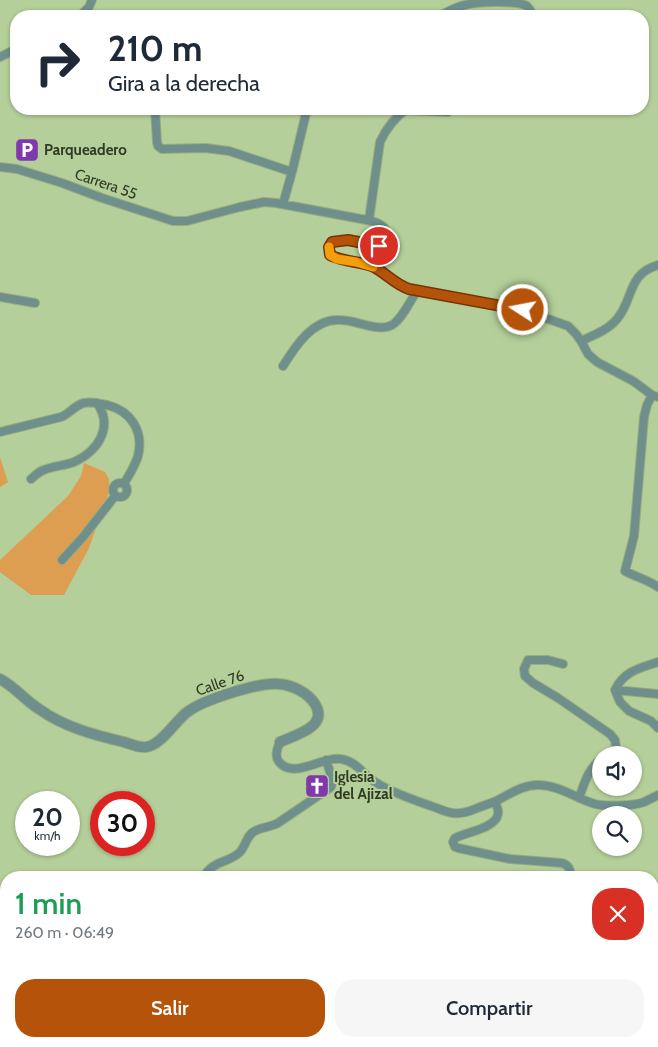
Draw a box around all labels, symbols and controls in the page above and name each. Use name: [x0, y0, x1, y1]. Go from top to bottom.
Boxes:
text: 210 m: [108, 27, 202, 70]
icon: right: [25, 30, 90, 95]
text: Gira a la derecha: [108, 70, 260, 97]
parking icon: Parqueadero: [14, 137, 40, 163]
place label: Parqueadero: [44, 141, 127, 159]
street label: Carrera 55: [72, 165, 140, 203]
pin: [358, 225, 400, 267]
icon: arrive: [365, 232, 393, 260]
position arrow: [496, 283, 548, 335]
street label: Calle 76: [193, 666, 247, 700]
map controls: [592, 746, 642, 856]
button: sound: [592, 746, 642, 796]
place label: Iglesia del Ajizal: [334, 768, 393, 803]
church icon: Iglesia del Ajizal: [304, 773, 330, 799]
speed limit sign: 30: [90, 791, 155, 856]
text: 20: [32, 802, 63, 832]
button: search: [592, 806, 642, 856]
text: km/h: [34, 828, 61, 843]
text: 1 min: [15, 885, 82, 922]
button: close: [592, 888, 644, 940]
text: 260 m · 06:49: [15, 923, 114, 942]
button: Salir: [15, 979, 325, 1037]
button: Compartir: [335, 979, 644, 1037]

